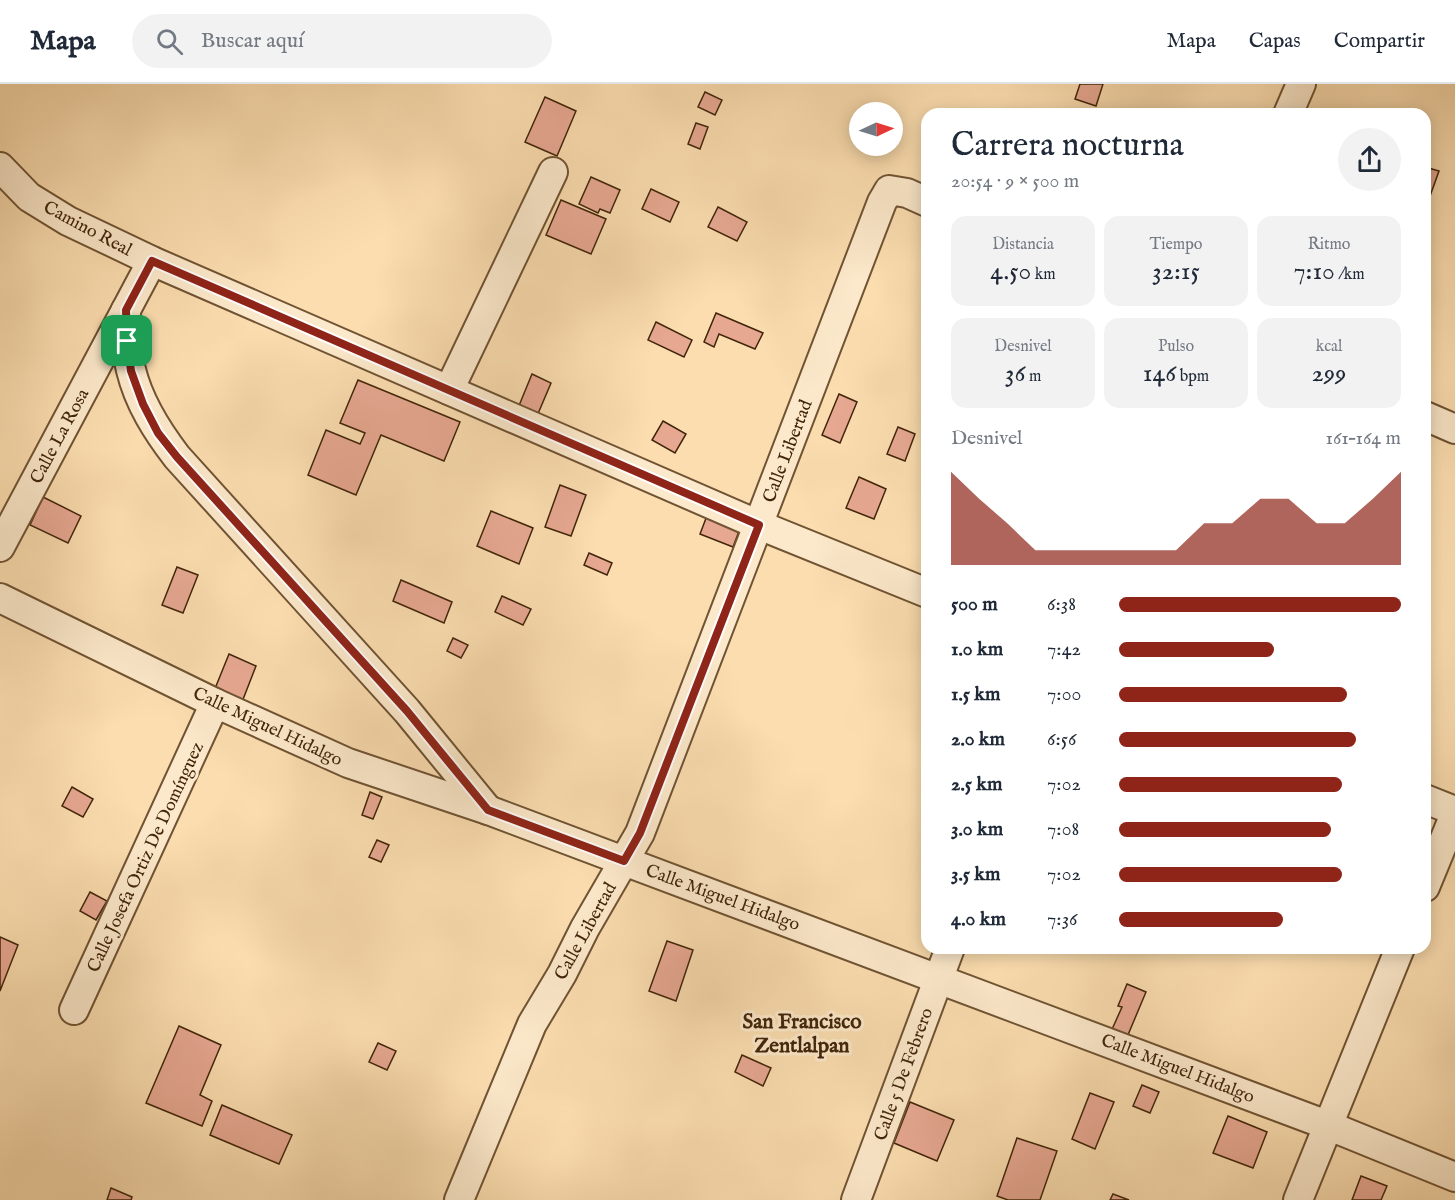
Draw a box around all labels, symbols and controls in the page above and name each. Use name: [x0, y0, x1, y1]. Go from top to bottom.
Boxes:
search box: [132, 14, 552, 68]
text: Mapa: [30, 24, 96, 59]
icon: search: [153, 25, 186, 58]
text: Buscar aquí: [201, 27, 304, 55]
text: Mapa: [1167, 28, 1216, 55]
text: Capas: [1249, 28, 1301, 55]
text: Compartir: [1334, 28, 1425, 55]
north arrow: [849, 102, 903, 156]
map controls: [849, 102, 903, 156]
text: Carrera nocturna: [951, 125, 1184, 167]
button: share: [1338, 128, 1401, 191]
text: 20:54 · 9 × 500 m: [951, 169, 1079, 194]
street label: Camino Real: [39, 196, 136, 262]
text: Distancia: [992, 235, 1054, 255]
text: Tiempo: [1150, 235, 1202, 255]
text: Ritmo: [1308, 235, 1350, 255]
text: 4.50: [990, 255, 1031, 288]
text: 32:15: [1152, 255, 1200, 288]
text: 7:10: [1293, 255, 1335, 288]
text: km: [1031, 265, 1056, 285]
text: /km: [1335, 265, 1365, 285]
pin: [101, 315, 152, 366]
icon: arrive: [110, 324, 143, 357]
text: Desnivel: [994, 337, 1052, 357]
text: Pulso: [1158, 337, 1194, 357]
text: kcal: [1316, 337, 1342, 357]
text: 36: [1005, 357, 1025, 390]
text: 146: [1143, 357, 1176, 390]
text: 299: [1312, 357, 1346, 390]
text: m: [1025, 367, 1041, 387]
text: bpm: [1176, 367, 1209, 387]
street label: Calle La Rosa: [26, 385, 95, 488]
street label: Calle Libertad: [758, 397, 819, 506]
text: Desnivel: [951, 426, 1023, 451]
text: 161–164 m: [1326, 426, 1401, 451]
text: 500 m: [951, 592, 998, 617]
text: 6:38: [1047, 592, 1076, 617]
text: 1.0 km: [951, 637, 1003, 662]
text: 7:42: [1047, 637, 1081, 662]
text: 1.5 km: [951, 682, 1001, 707]
text: 7:00: [1047, 682, 1081, 707]
street label: Calle Miguel Hidalgo: [189, 683, 346, 772]
text: 2.0 km: [951, 727, 1005, 752]
text: 6:56: [1047, 727, 1076, 752]
street label: Calle Josefa Ortiz De Domínguez: [83, 739, 210, 976]
text: 2.5 km: [951, 772, 1002, 797]
text: 7:02: [1047, 772, 1081, 797]
text: 3.0 km: [951, 817, 1003, 842]
text: 7:08: [1047, 817, 1079, 842]
street label: Calle Miguel Hidalgo: [642, 860, 803, 937]
text: 3.5 km: [951, 862, 1001, 887]
text: 7:02: [1047, 862, 1081, 887]
street label: Calle Libertad: [550, 878, 623, 985]
text: 4.0 km: [951, 907, 1006, 932]
text: 7:36: [1047, 907, 1078, 932]
street label: Calle 5 De Febrero: [870, 1005, 939, 1144]
district label: San Francisco Zentlalpan: [743, 1009, 862, 1060]
street label: Calle Miguel Hidalgo: [1097, 1030, 1258, 1109]

